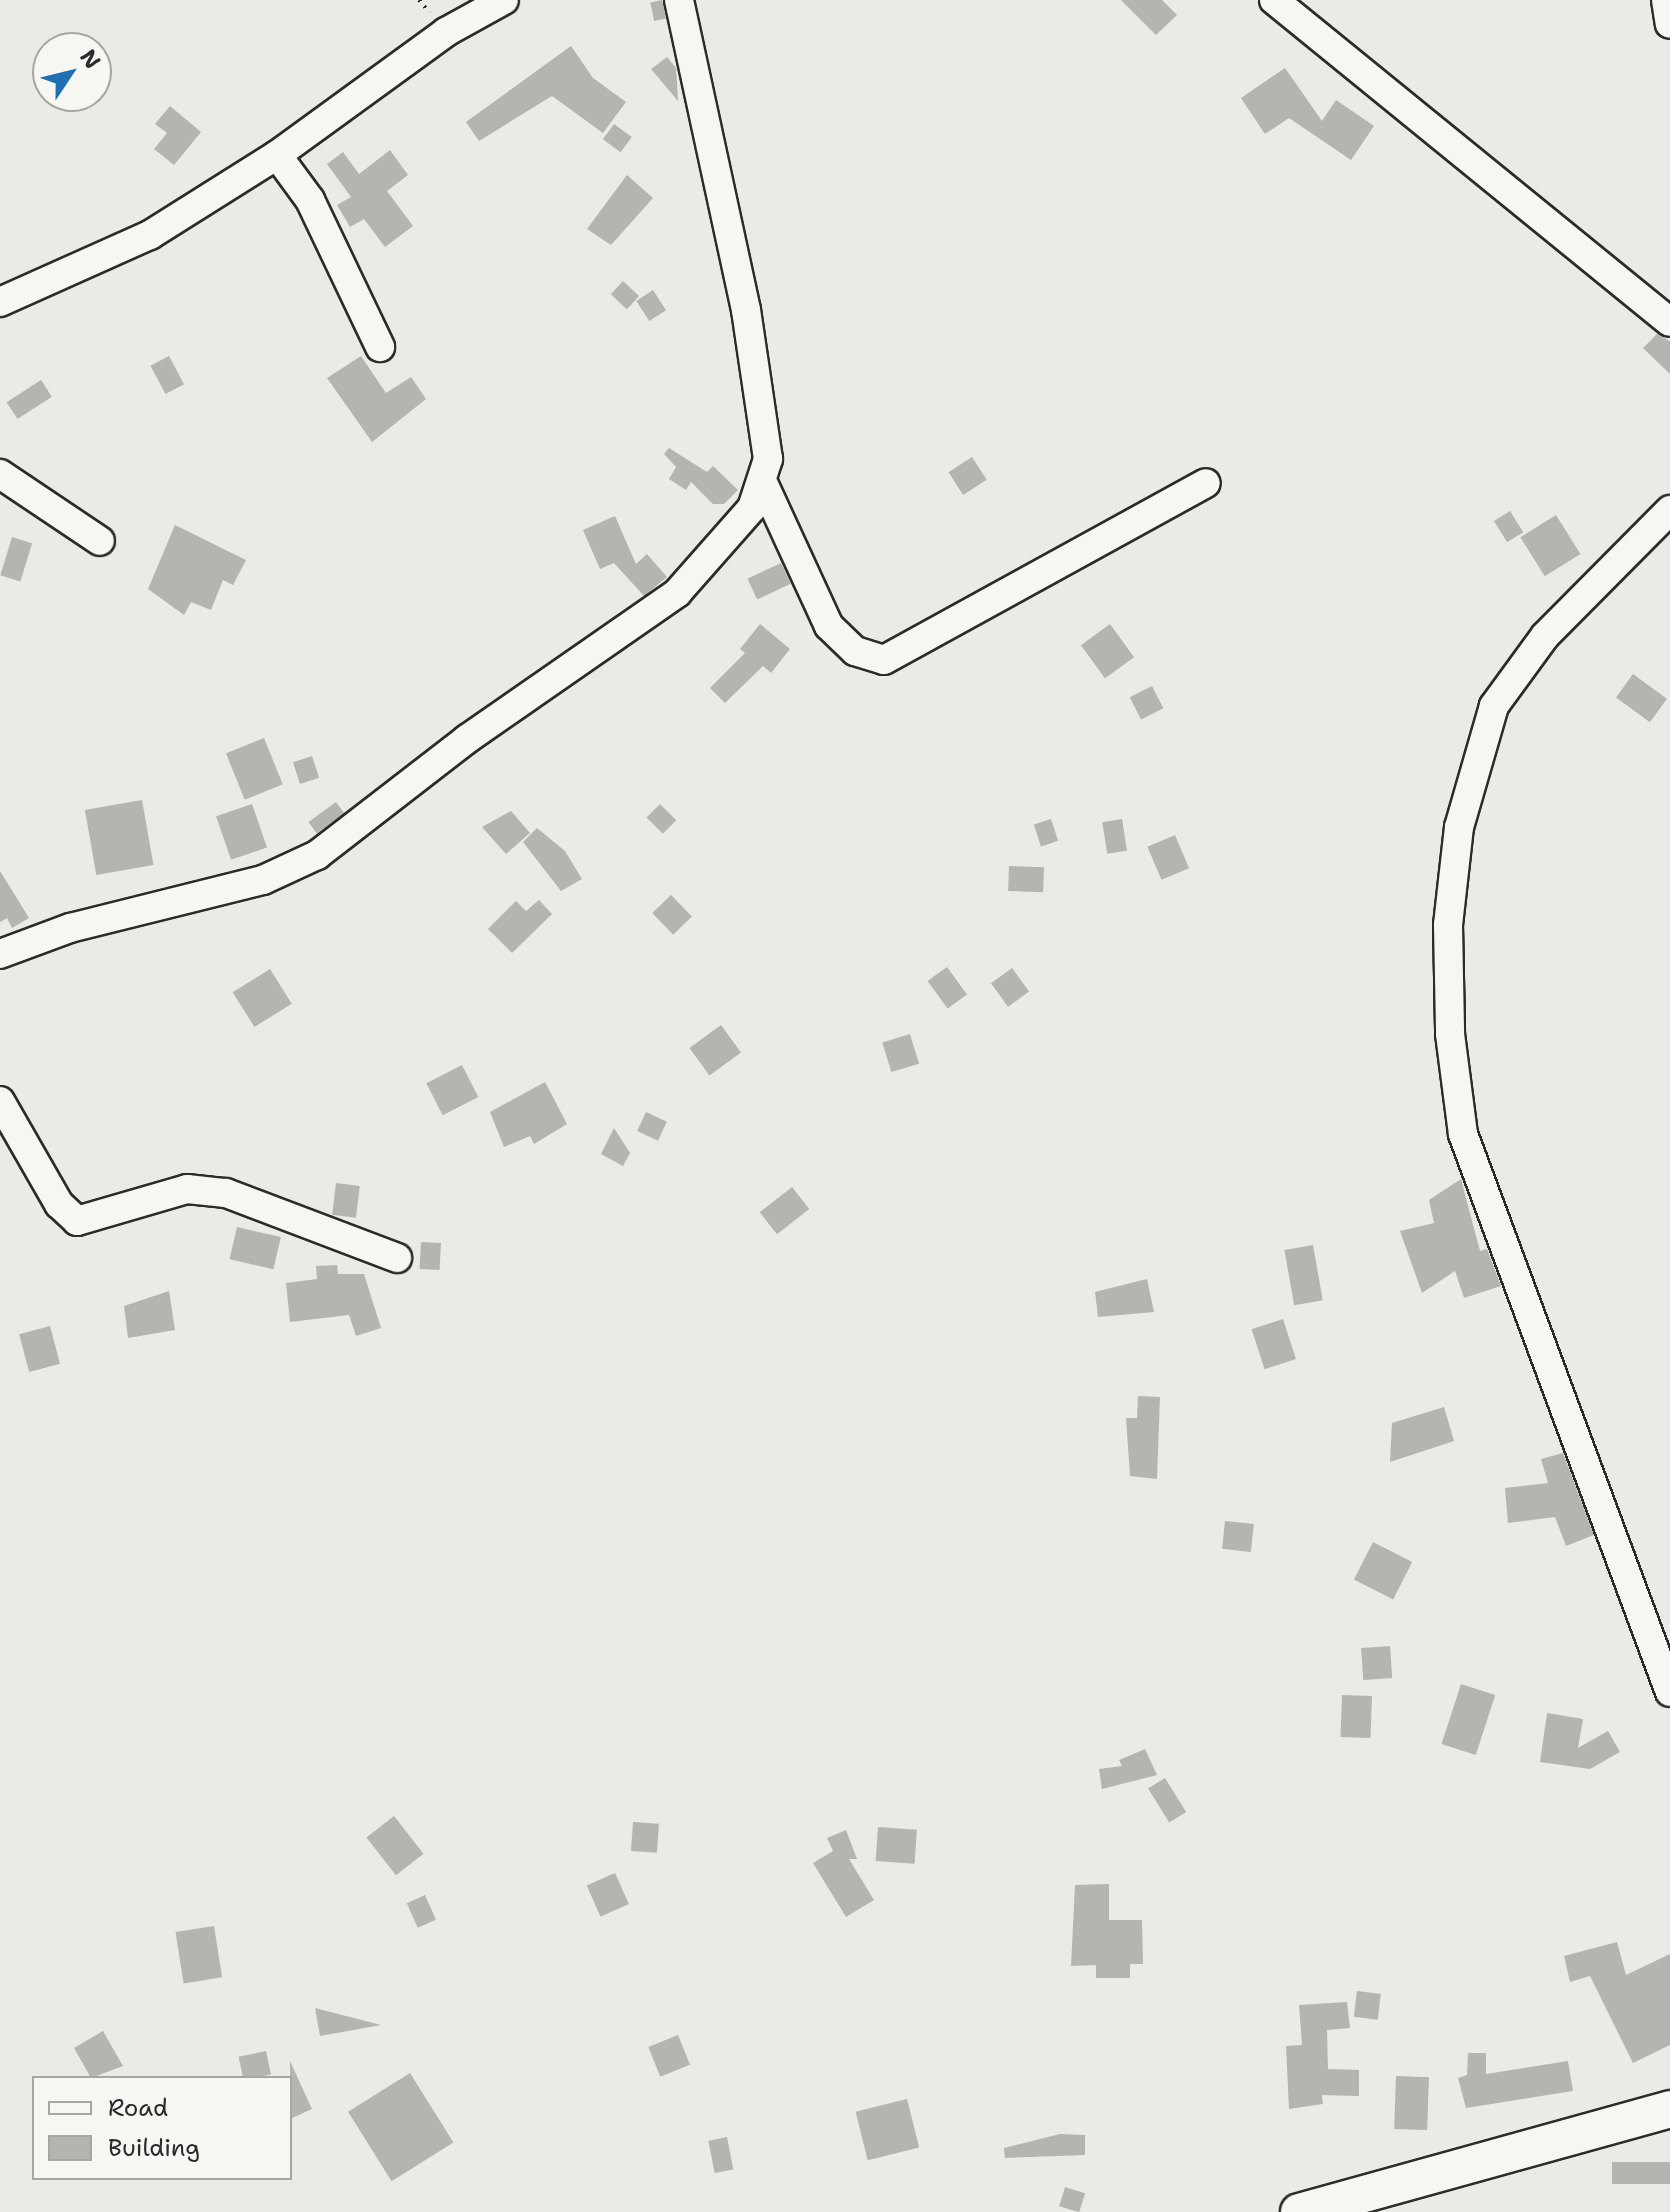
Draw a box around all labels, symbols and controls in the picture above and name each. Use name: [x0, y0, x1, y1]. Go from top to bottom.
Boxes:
north arrow: [32, 32, 112, 112]
text: N: [74, 44, 107, 75]
legend: [32, 2076, 292, 2180]
text: Road: [108, 2092, 168, 2124]
text: Building: [108, 2132, 200, 2164]

